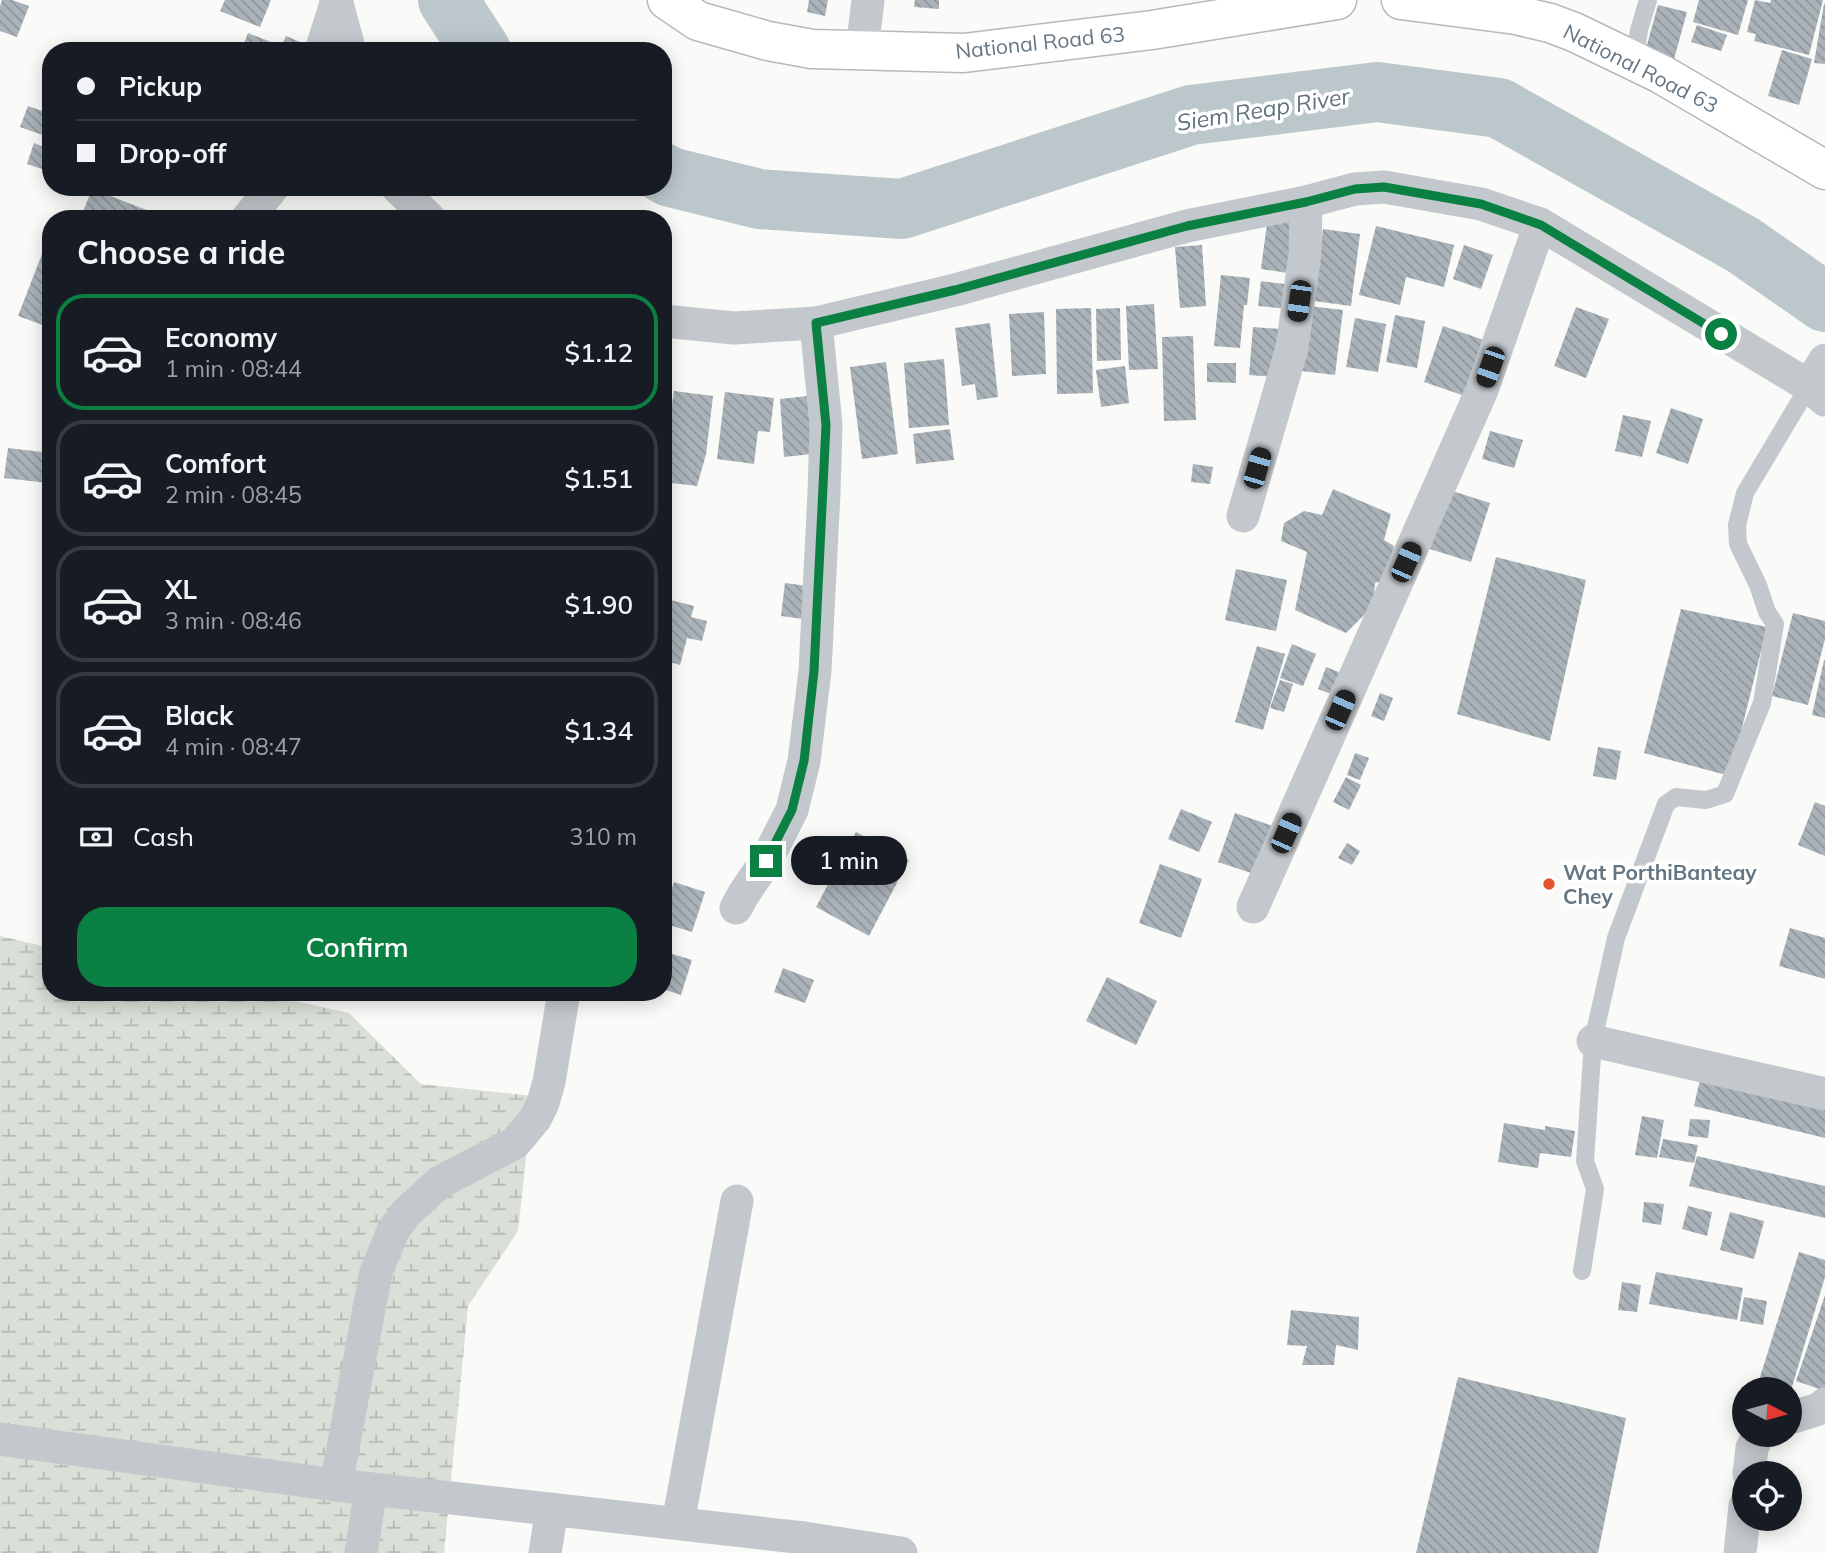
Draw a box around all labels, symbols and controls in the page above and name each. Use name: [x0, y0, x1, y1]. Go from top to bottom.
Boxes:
street label: National Road 63: [1559, 18, 1723, 118]
street label: National Road 63: [954, 20, 1126, 64]
text: Pickup: [119, 70, 202, 103]
water label: Siem Reap River: [1175, 81, 1353, 137]
text: Drop-off: [119, 137, 226, 170]
text: Choose a ride: [77, 232, 285, 272]
car: [1286, 279, 1313, 323]
route start: [1705, 318, 1737, 350]
icon: car: [81, 321, 144, 384]
text: Economy: [165, 321, 277, 354]
text: $1.12: [564, 336, 633, 369]
car: [1474, 344, 1507, 390]
text: 1 min · 08:44: [165, 354, 302, 383]
car: [1242, 445, 1273, 491]
icon: car: [81, 447, 144, 510]
text: Comfort: [165, 447, 266, 480]
text: $1.51: [564, 462, 633, 495]
text: 2 min · 08:45: [165, 480, 302, 509]
car: [1388, 539, 1425, 585]
icon: car: [81, 573, 144, 636]
text: XL: [165, 573, 197, 606]
text: $1.90: [564, 588, 633, 621]
text: 3 min · 08:46: [165, 606, 302, 635]
car: [1322, 687, 1359, 733]
icon: car: [81, 699, 144, 762]
text: Black: [165, 699, 233, 732]
text: $1.34: [564, 714, 633, 747]
text: 4 min · 08:47: [165, 732, 302, 761]
car: [1268, 810, 1305, 856]
icon: cash: [77, 818, 115, 856]
text: Cash: [133, 820, 194, 853]
text: 310 m: [569, 822, 637, 851]
callout: 1 min: [790, 836, 906, 886]
route end: [750, 845, 782, 877]
text: 1 min: [819, 846, 879, 875]
place label: Wat PorthiBanteay Chey: [1563, 859, 1757, 909]
marker: Wat PorthiBanteay Chey: [1541, 876, 1557, 892]
button: Confirm: [77, 907, 637, 987]
north arrow: [1732, 1377, 1802, 1447]
map controls: [1732, 1377, 1802, 1531]
button: locate: [1732, 1461, 1802, 1531]

